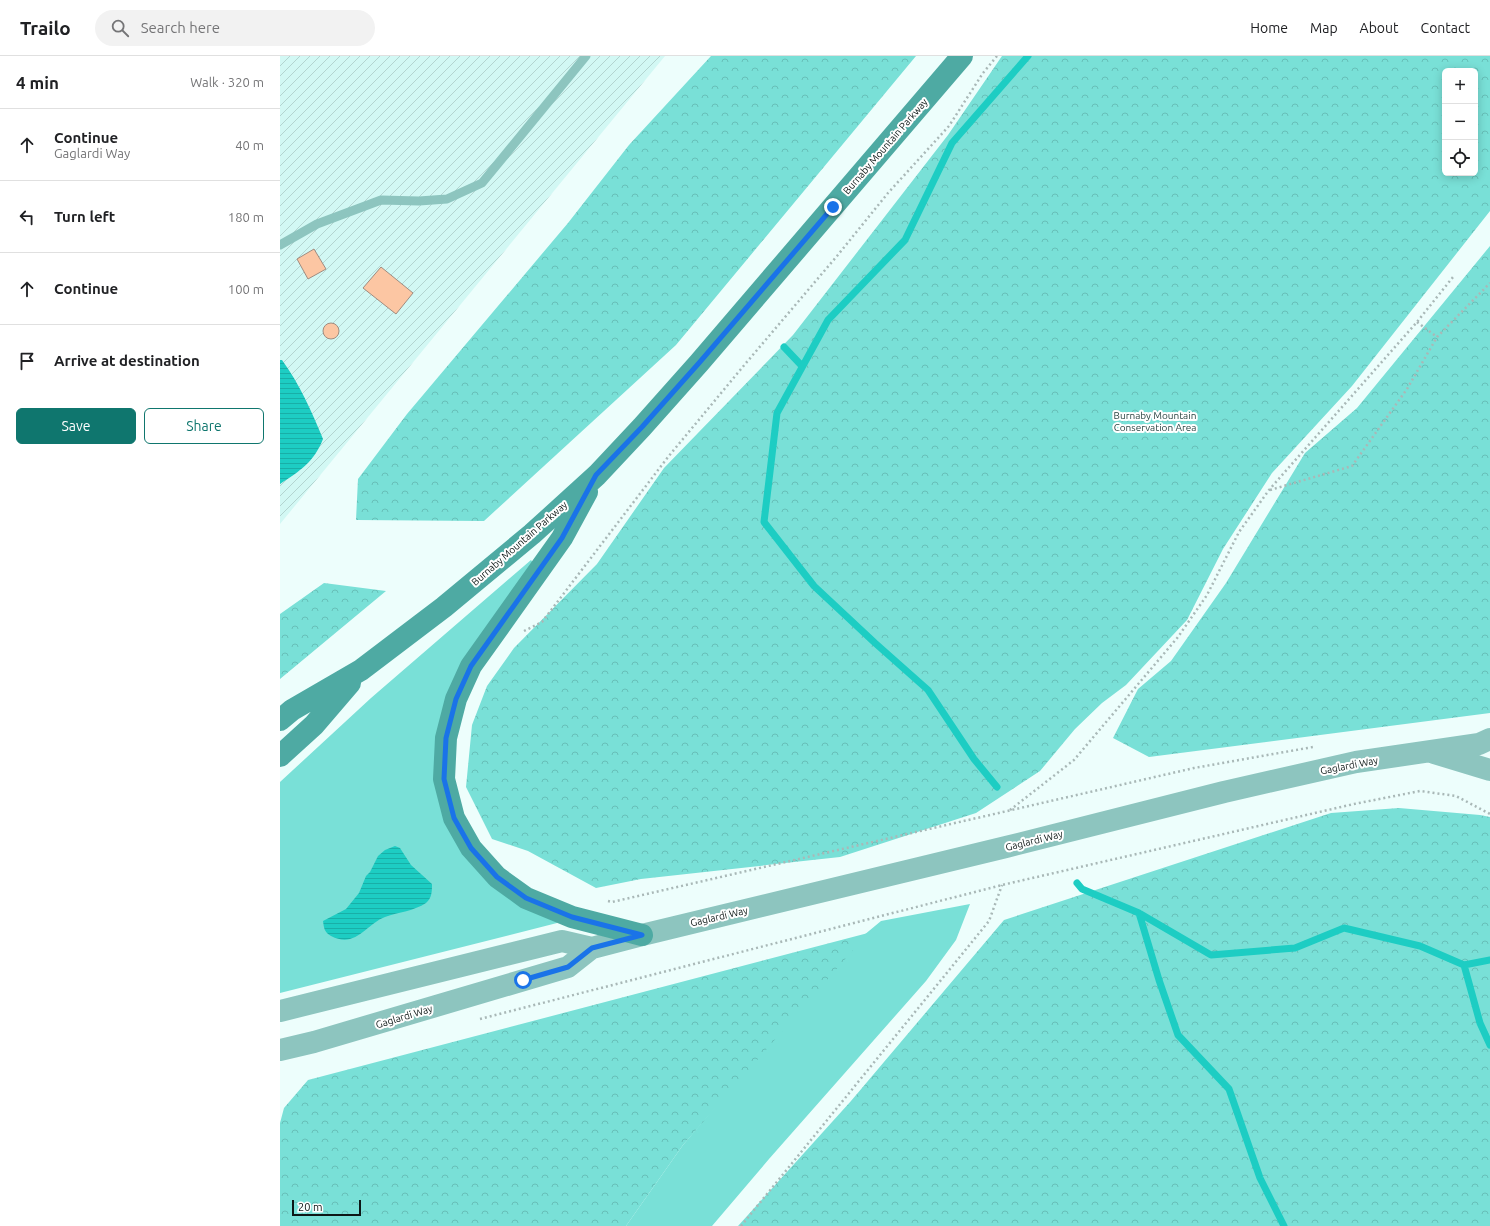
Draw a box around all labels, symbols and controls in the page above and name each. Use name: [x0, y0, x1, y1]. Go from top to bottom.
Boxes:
search box: [95, 10, 375, 46]
text: Trailo: [20, 17, 71, 39]
icon: search: [109, 17, 131, 39]
text: Search here: [141, 19, 220, 36]
text: Home: [1250, 20, 1288, 36]
text: Map: [1310, 20, 1338, 36]
text: About: [1360, 20, 1399, 36]
text: Contact: [1421, 20, 1470, 36]
map controls: [1442, 68, 1478, 176]
button: +: [1442, 68, 1478, 104]
text: 4 min: [16, 73, 59, 92]
text: Walk · 320 m: [190, 75, 264, 89]
street label: Burnaby Mountain Parkway: [841, 96, 930, 196]
button: −: [1442, 104, 1478, 140]
text: Continue: [54, 129, 118, 146]
icon: ahead: [16, 134, 38, 156]
text: 40 m: [235, 138, 264, 152]
button: locate: [1442, 140, 1478, 176]
text: Gaglardi Way: [54, 146, 130, 160]
route end: [824, 198, 842, 216]
icon: left: [16, 206, 38, 228]
text: Turn left: [54, 208, 115, 225]
text: 180 m: [228, 210, 264, 224]
icon: ahead: [16, 278, 38, 300]
text: Continue: [54, 280, 118, 297]
text: 100 m: [228, 282, 264, 296]
icon: arrive: [16, 350, 38, 372]
text: Arrive at destination: [54, 352, 200, 369]
button: Save: [16, 408, 136, 444]
button: Share: [144, 408, 264, 444]
park label: Burnaby Mountain Conservation Area: [1114, 410, 1196, 433]
street label: Burnaby Mountain Parkway: [469, 499, 569, 588]
street label: Gaglardi Way: [1319, 754, 1379, 776]
street label: Gaglardi Way: [1004, 828, 1064, 853]
street label: Gaglardi Way: [689, 904, 749, 928]
route start: [514, 971, 532, 989]
street label: Gaglardi Way: [374, 1003, 434, 1030]
scale bar: [292, 1198, 361, 1217]
text: 20 m: [298, 1201, 322, 1213]

